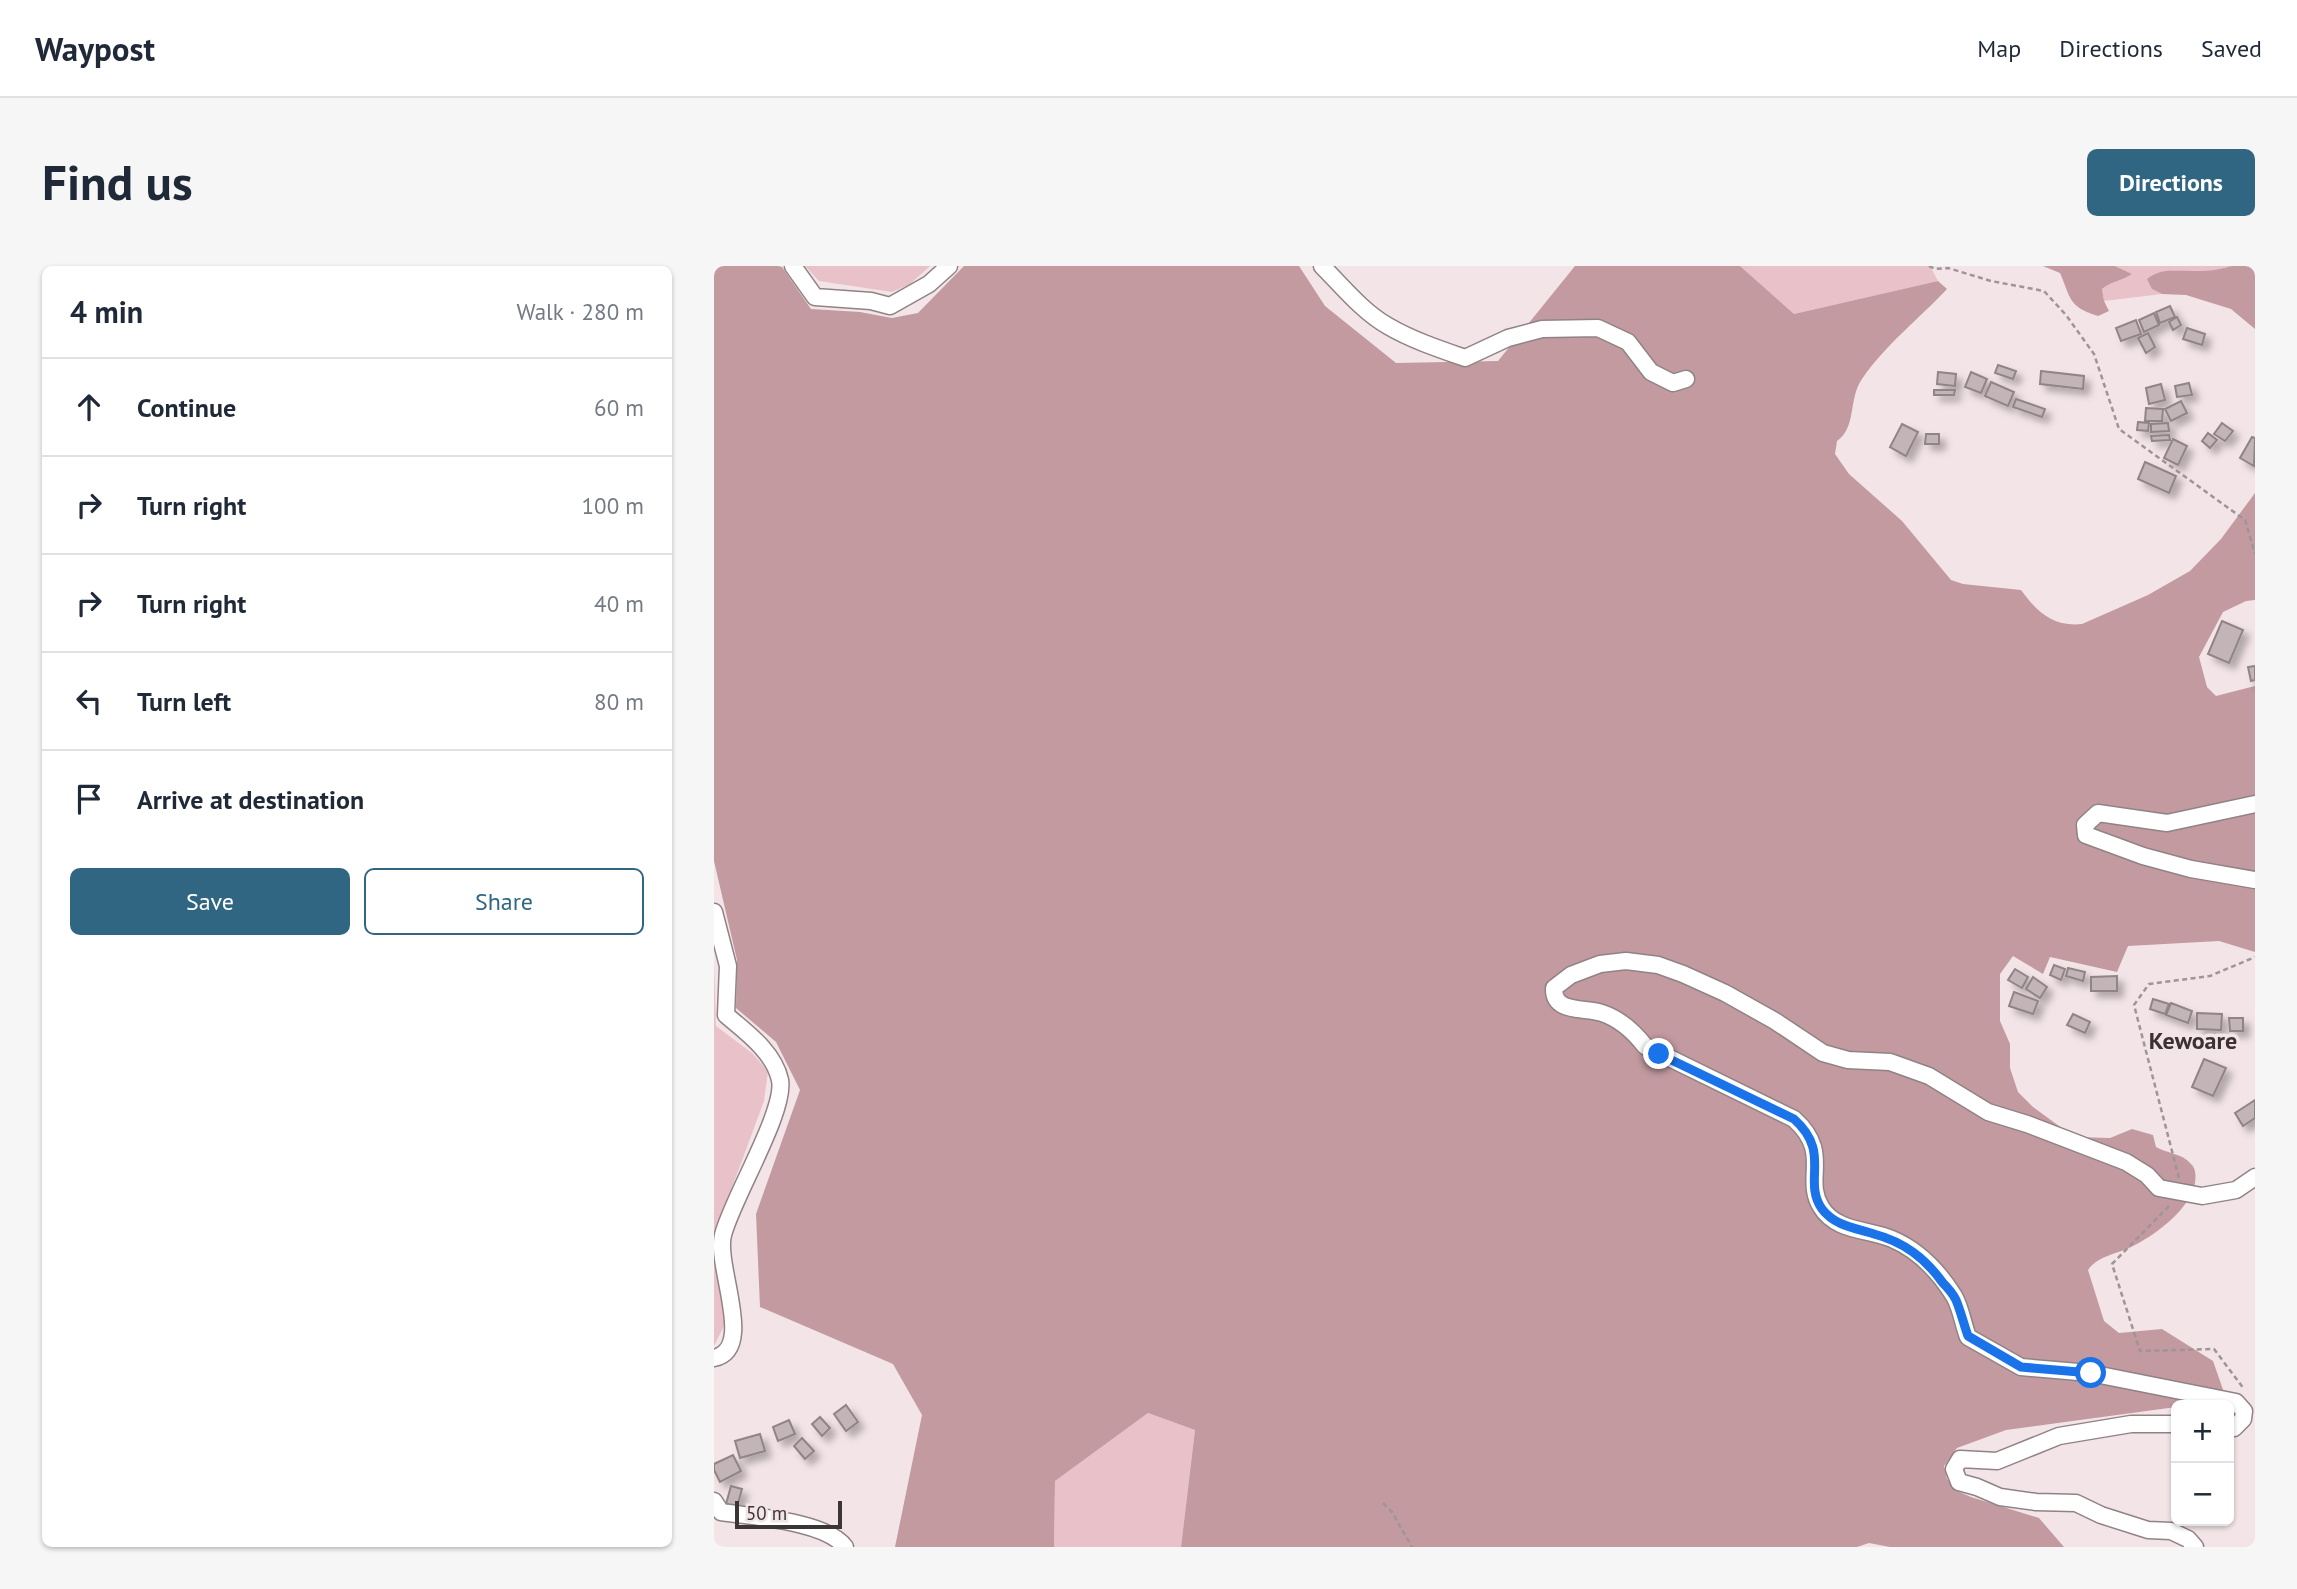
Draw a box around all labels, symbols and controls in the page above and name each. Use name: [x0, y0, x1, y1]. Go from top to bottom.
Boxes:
text: Waypost: [35, 27, 155, 70]
text: Map: [1977, 33, 2021, 64]
text: Directions: [2059, 33, 2163, 64]
text: Saved: [2201, 33, 2262, 64]
button: Directions: [2087, 149, 2255, 216]
text: Find us: [42, 150, 193, 214]
text: 4 min: [70, 292, 143, 331]
text: Walk · 280 m: [517, 297, 644, 326]
icon: ahead: [70, 388, 108, 426]
text: Continue: [137, 391, 236, 424]
text: 60 m: [594, 393, 644, 422]
icon: right: [70, 486, 108, 524]
text: Turn right: [137, 489, 246, 522]
text: 100 m: [582, 491, 644, 520]
icon: right: [70, 584, 108, 622]
text: Turn right: [137, 587, 246, 620]
text: 40 m: [594, 589, 644, 618]
icon: left: [70, 682, 108, 720]
text: Turn left: [137, 685, 231, 718]
text: 80 m: [594, 687, 644, 716]
icon: arrive: [70, 780, 108, 818]
text: Arrive at destination: [137, 783, 364, 816]
button: Save: [70, 868, 350, 935]
button: Share: [364, 868, 644, 935]
district label: Kewoare: [2149, 1025, 2237, 1056]
route end: [1643, 1038, 1674, 1069]
route start: [2075, 1357, 2106, 1388]
map controls: [2171, 1400, 2234, 1526]
button: +: [2171, 1400, 2234, 1463]
button: −: [2171, 1463, 2234, 1526]
scale bar: [735, 1498, 842, 1530]
text: 50 m: [746, 1501, 787, 1525]

